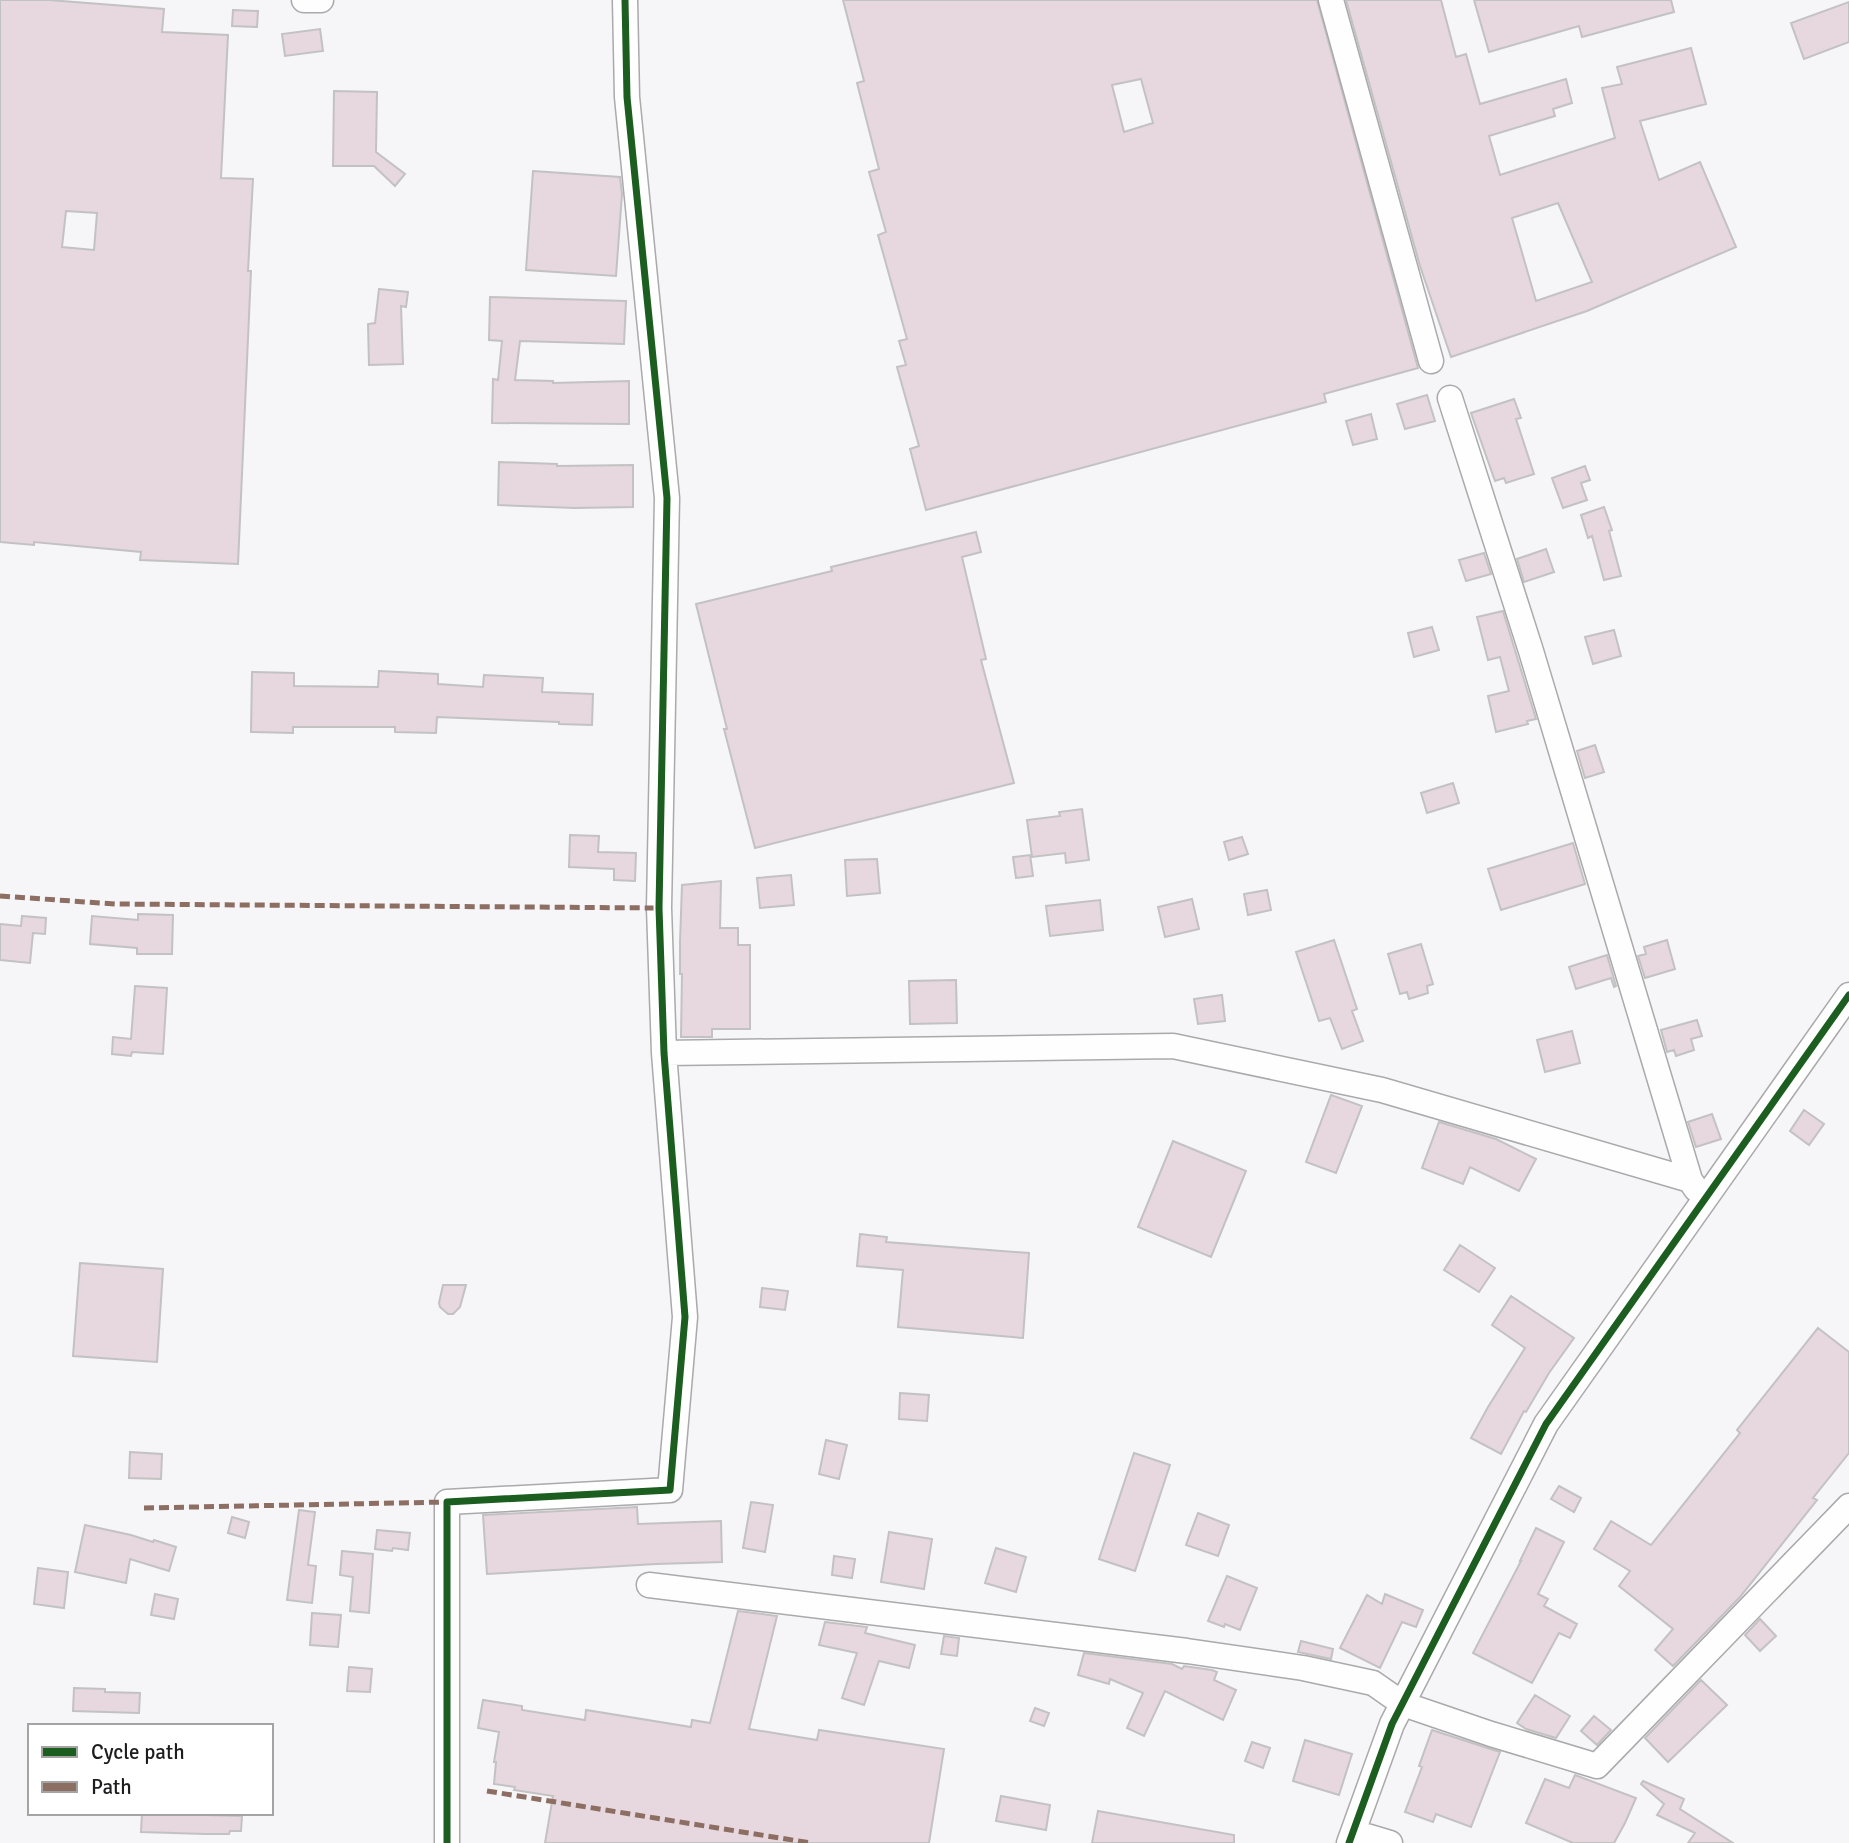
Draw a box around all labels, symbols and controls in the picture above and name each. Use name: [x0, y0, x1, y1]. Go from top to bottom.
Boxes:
legend: [28, 1724, 273, 1815]
text: Cycle path: [91, 1739, 185, 1765]
text: Path: [91, 1774, 132, 1800]

